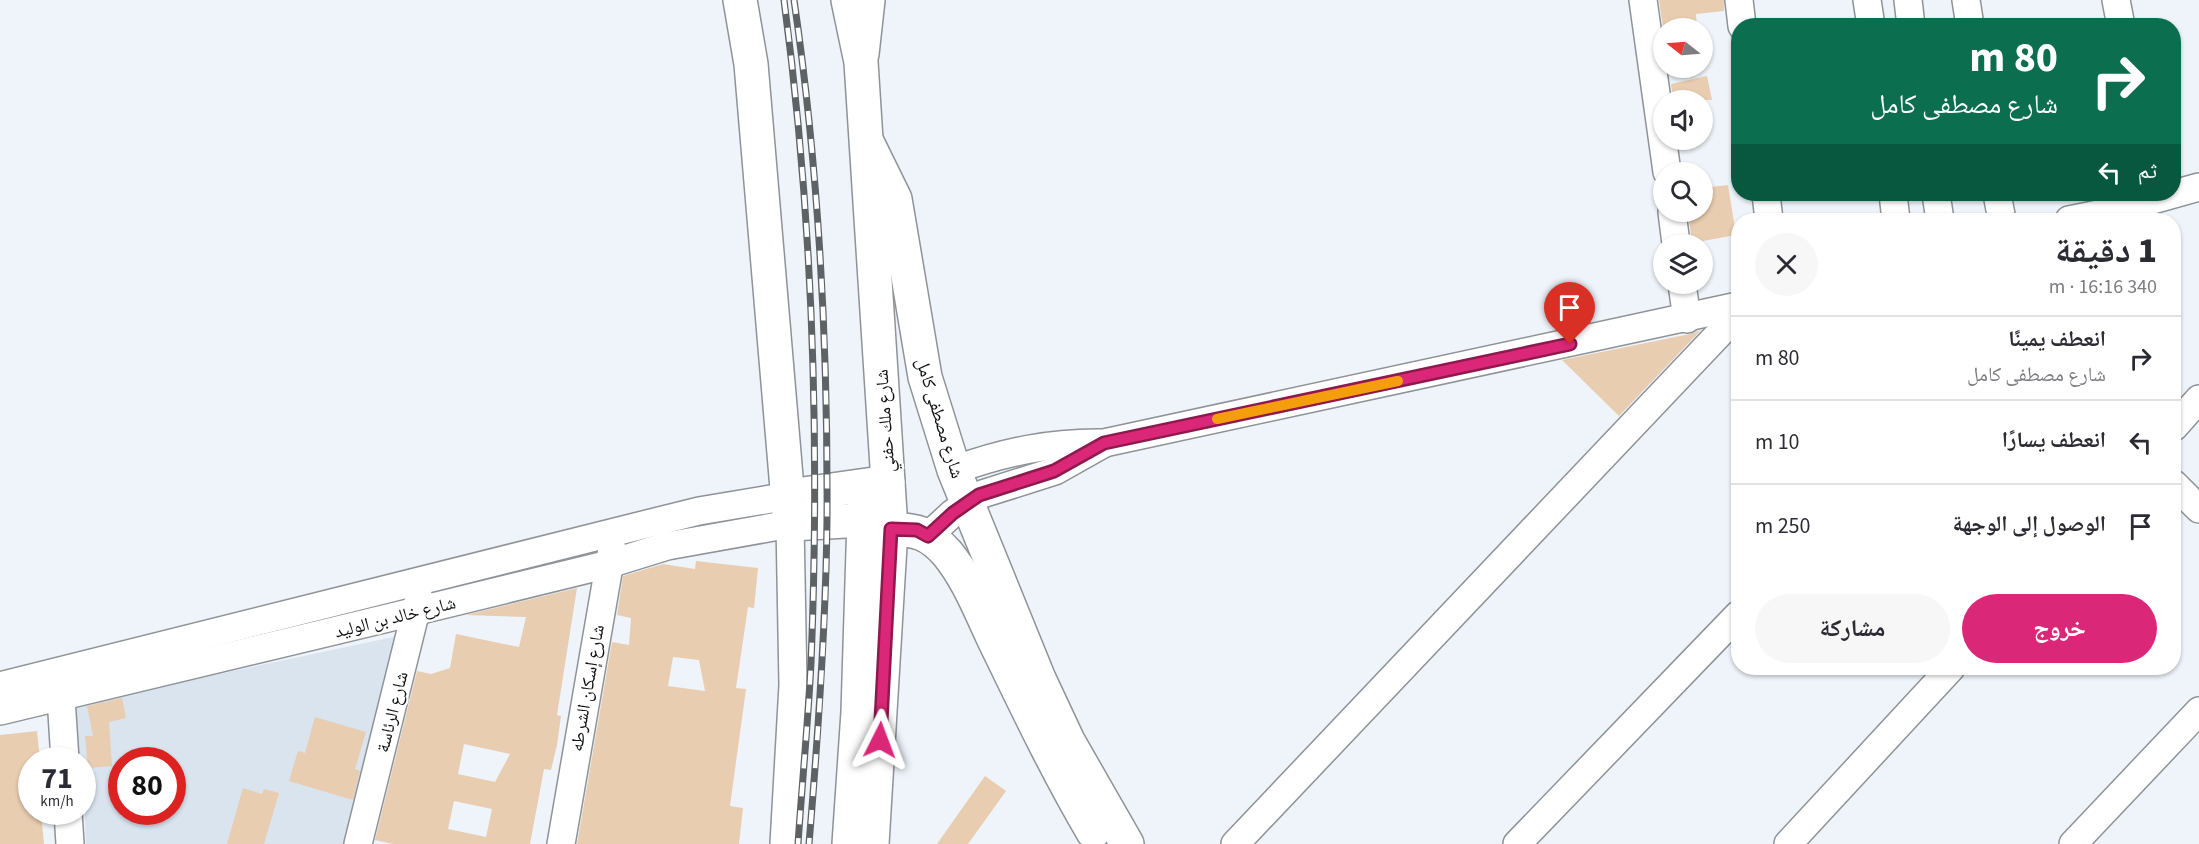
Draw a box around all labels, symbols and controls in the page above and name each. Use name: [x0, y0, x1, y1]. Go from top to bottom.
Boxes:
north arrow: [1653, 18, 1713, 78]
map controls: [1653, 18, 1713, 294]
text: 80 m: [1969, 28, 2058, 88]
icon: right: [2079, 42, 2157, 120]
text: شارع مصطفى كامل: [1870, 85, 2058, 124]
button: sound: [1653, 90, 1713, 150]
text: ثم: [2138, 155, 2157, 187]
icon: left: [2093, 156, 2126, 189]
button: search: [1653, 162, 1713, 222]
text: 1 دقيقة: [2055, 225, 2157, 276]
button: close: [1755, 233, 1818, 296]
button: layers: [1653, 234, 1713, 294]
text: 340 m · 16:16: [2049, 273, 2157, 301]
pin: [1544, 282, 1595, 344]
icon: arrive: [1553, 291, 1586, 324]
text: انعطف يمينًا: [2008, 323, 2106, 355]
text: 80 m: [1755, 342, 1800, 374]
icon: right: [2124, 342, 2157, 375]
street label: شارع مصطفى كامل: [909, 355, 970, 482]
text: شارع مصطفى كامل: [1967, 361, 2106, 389]
street label: شارع ملك حفني: [869, 368, 903, 473]
text: انعطف يسارًا: [2002, 424, 2106, 456]
text: 10 m: [1755, 426, 1800, 458]
icon: left: [2124, 426, 2157, 459]
text: الوصول إلى الوجهة: [1953, 508, 2106, 540]
text: 250 m: [1755, 510, 1810, 542]
icon: arrive: [2124, 510, 2157, 543]
street label: شارع خالد بن الوليد: [332, 590, 458, 645]
button: مشاركة: [1755, 594, 1950, 663]
button: خروج: [1962, 594, 2157, 663]
street label: شارع إسكان الشرطه: [564, 623, 611, 753]
street label: شارع الرئاسة: [370, 669, 415, 755]
position arrow: [848, 708, 912, 772]
speed limit sign: 80: [108, 747, 186, 825]
text: 71: [41, 757, 73, 800]
text: km/h: [40, 791, 74, 812]

